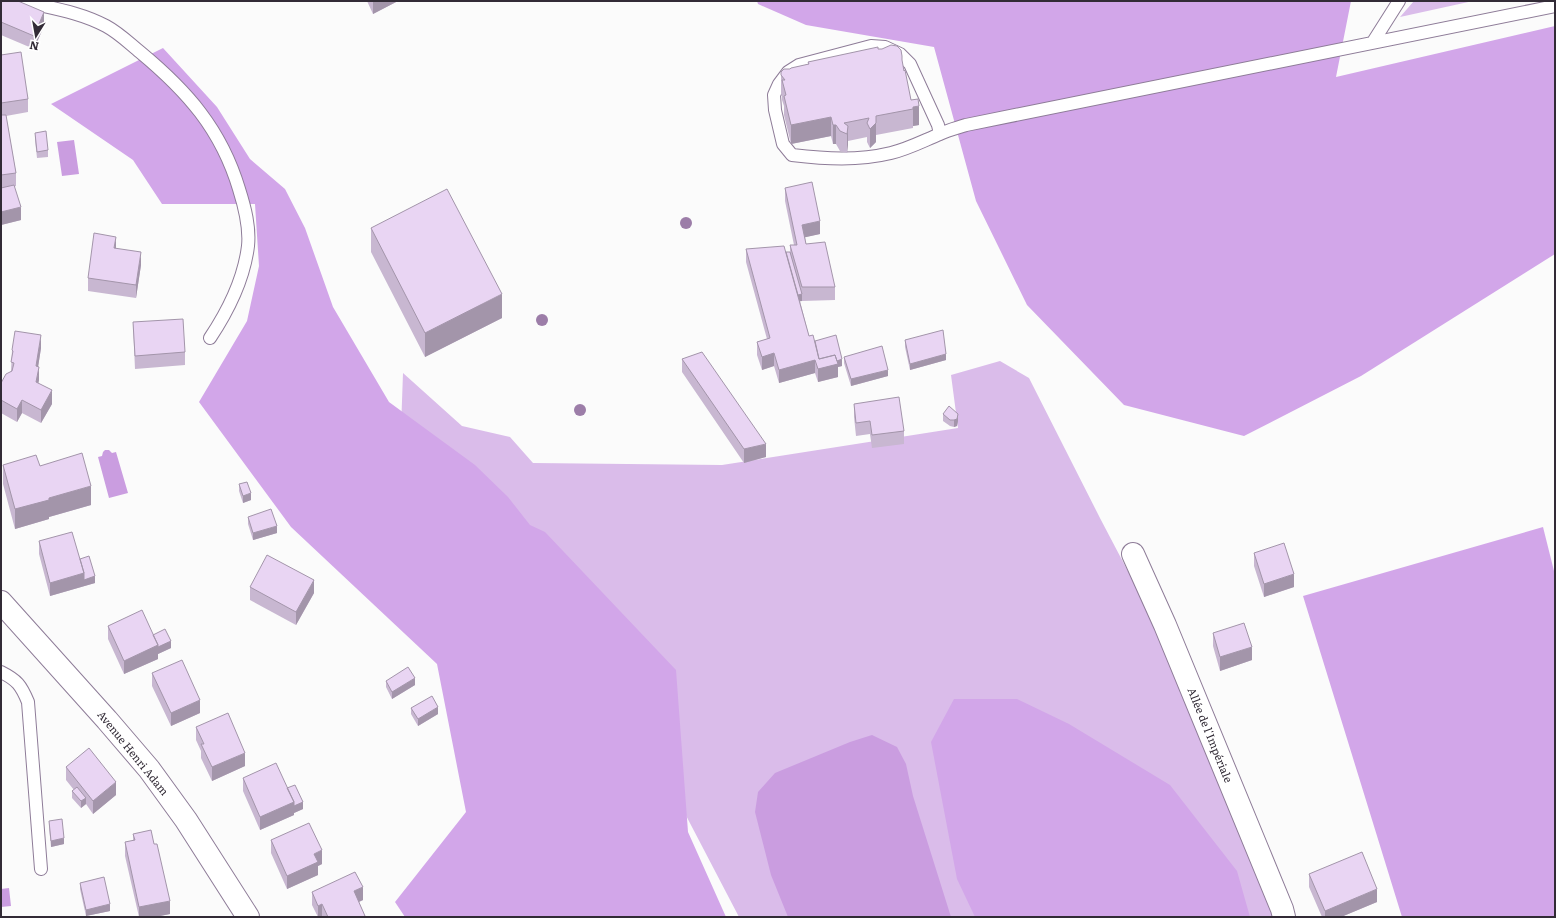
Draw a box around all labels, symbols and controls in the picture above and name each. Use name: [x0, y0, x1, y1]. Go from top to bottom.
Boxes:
north arrow: [16, 16, 56, 56]
text: N: [28, 38, 40, 56]
street label: Allée de l'Impériale: [1185, 685, 1237, 785]
street label: Avenue Henri Adam: [95, 707, 173, 798]

